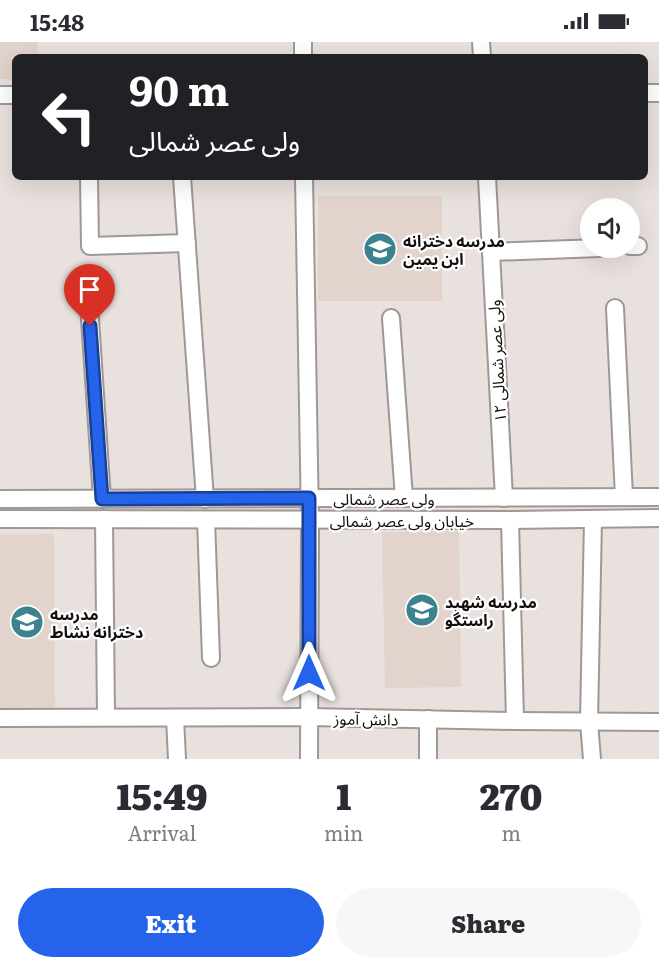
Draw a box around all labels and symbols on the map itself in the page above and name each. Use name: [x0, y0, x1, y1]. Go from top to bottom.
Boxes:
place label: مدرسه دخترانه ابن یمین: [403, 228, 505, 270]
school or university icon: مدرسه دخترانه ابن یمین: [362, 231, 398, 267]
pin: [64, 264, 115, 326]
street label: ولی عصر شمالی ۱۲: [481, 299, 511, 423]
street label: ولی عصر شمالی: [333, 486, 435, 510]
street label: خیابان ولی عصر شمالی: [330, 508, 474, 532]
place label: مدرسه شهید راستگو: [445, 589, 537, 631]
school or university icon: مدرسه شهید راستگو: [404, 592, 440, 628]
place label: مدرسه دخترانه نشاط: [50, 601, 143, 643]
school or university icon: مدرسه دخترانه نشاط: [9, 604, 45, 640]
position arrow: [277, 641, 341, 705]
street label: دانش آموز: [332, 705, 399, 731]

